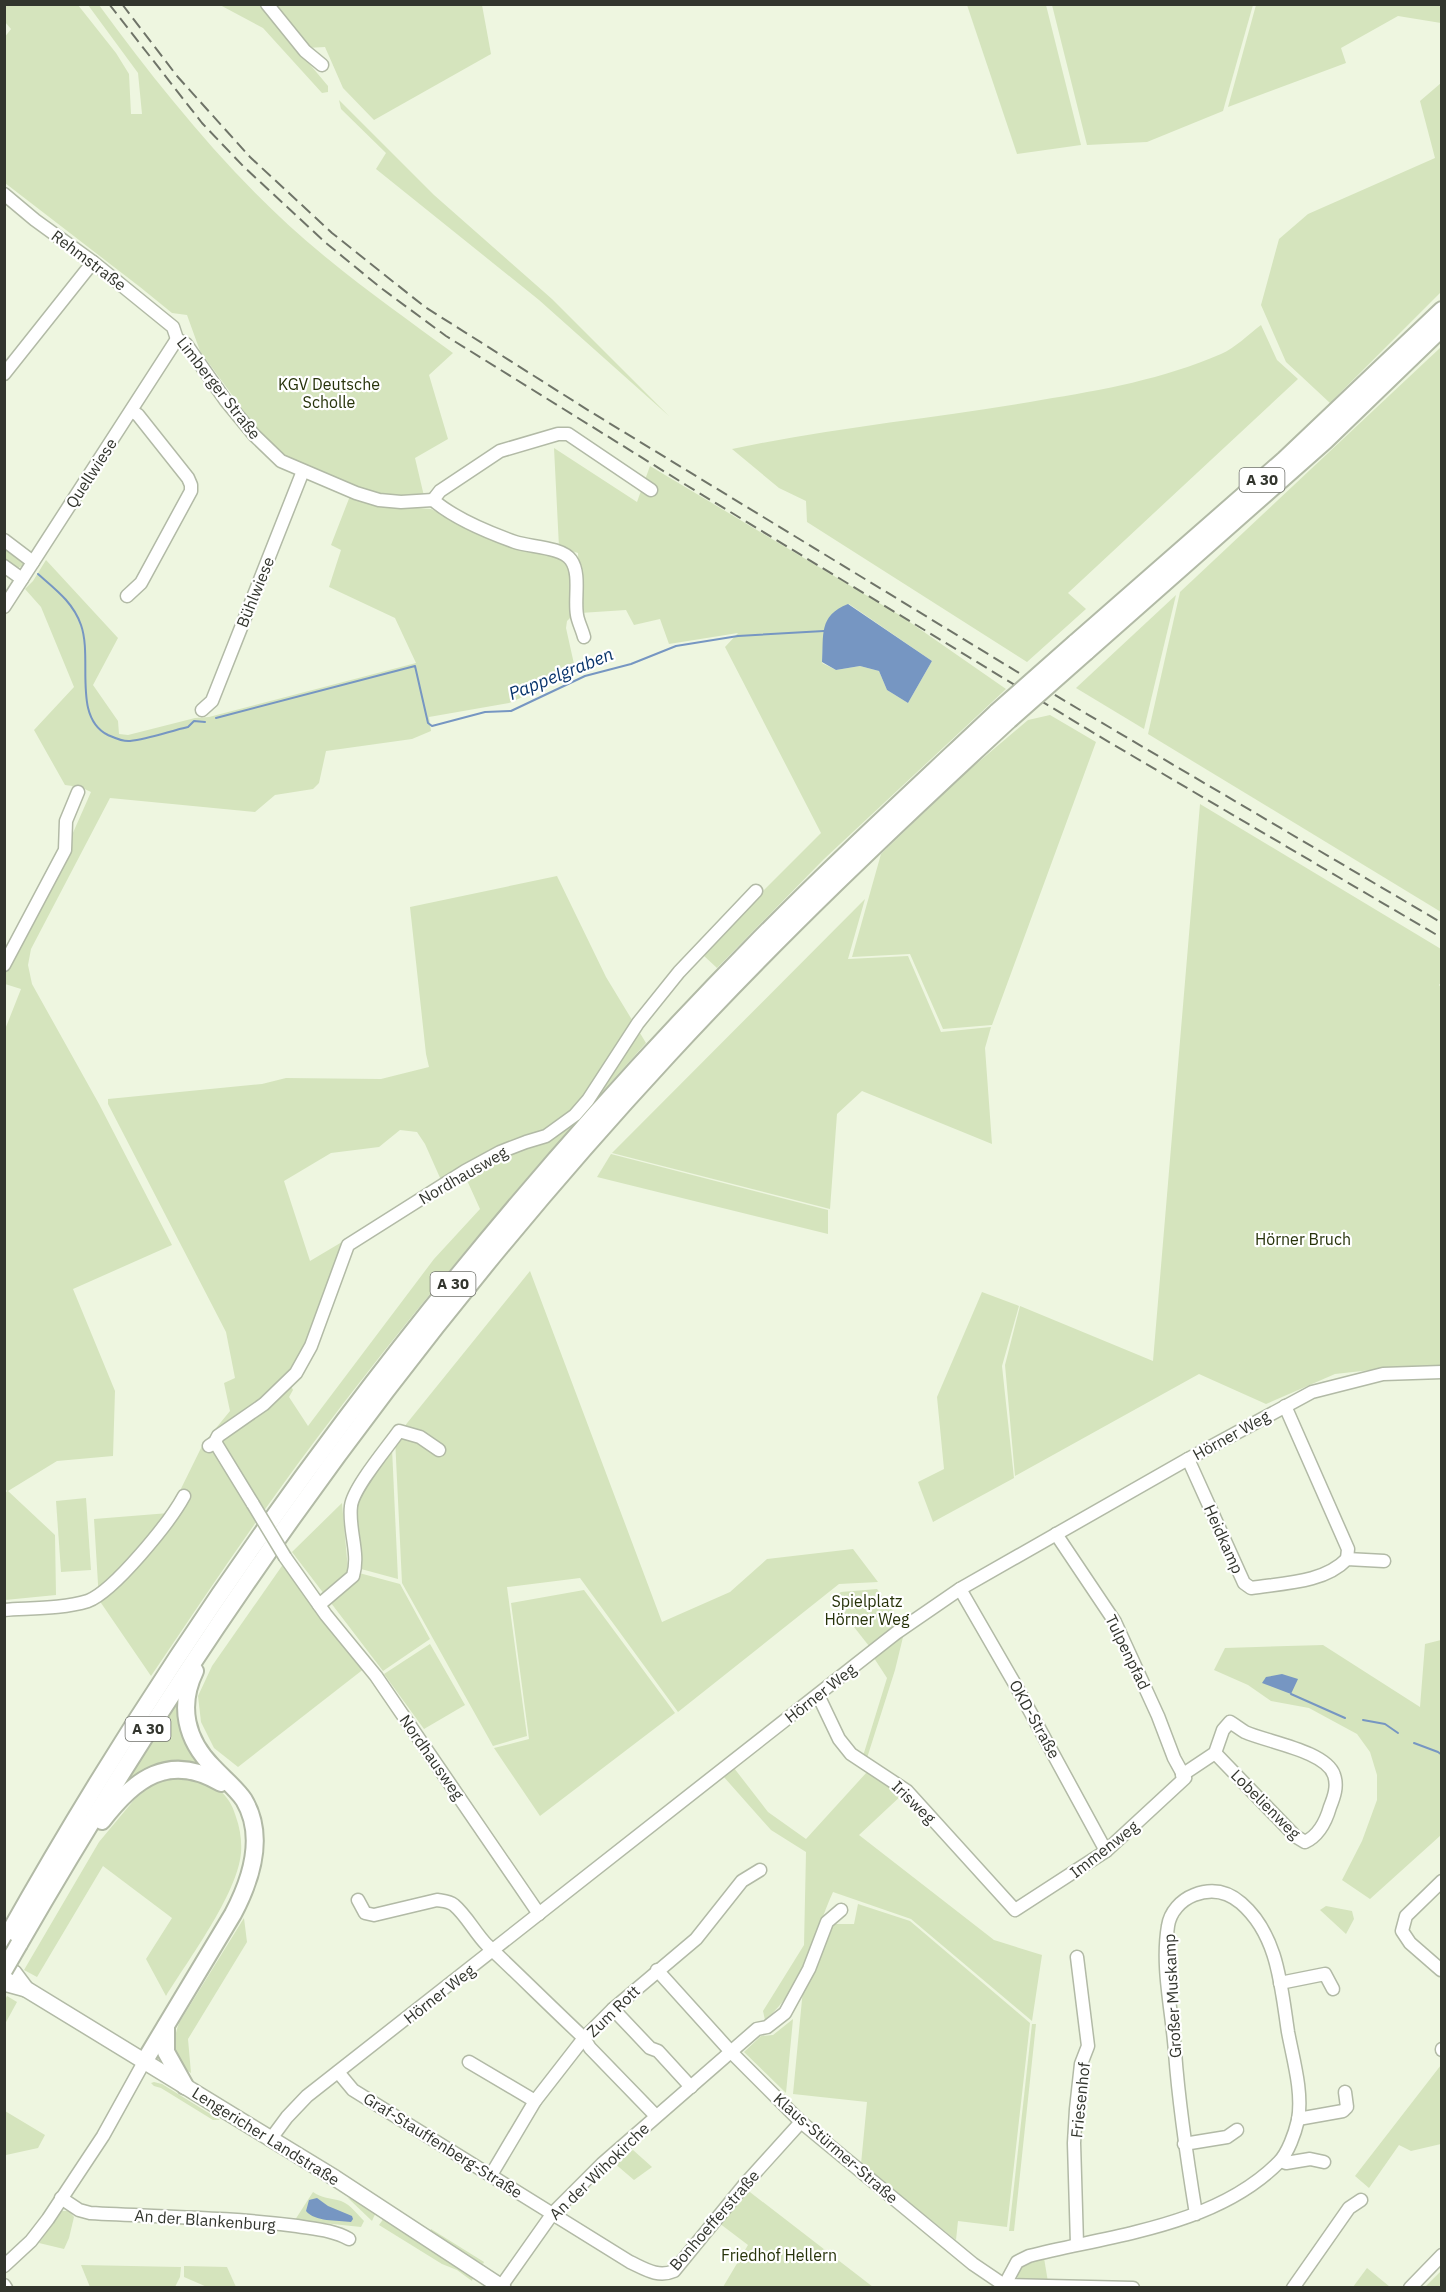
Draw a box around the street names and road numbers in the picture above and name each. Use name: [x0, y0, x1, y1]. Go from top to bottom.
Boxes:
street label: Rehmstraße: [48, 225, 131, 295]
street label: Limberger Straße: [173, 333, 265, 443]
street label: Quellwiese: [61, 434, 121, 512]
road number: A 30: [1240, 468, 1284, 492]
street label: Bühlwiese: [232, 553, 278, 630]
street label: Nordhausweg: [415, 1141, 511, 1208]
road number: A 30: [430, 1272, 476, 1296]
street label: Hörner Weg: [1189, 1405, 1273, 1464]
street label: Heidkamp: [1200, 1501, 1248, 1577]
street label: Tulpenpfad: [1101, 1611, 1155, 1693]
street label: Hörner Weg: [780, 1659, 860, 1727]
street label: OKD-Straße: [1005, 1676, 1065, 1762]
street label: Nordhausweg: [395, 1711, 469, 1804]
road number: A 30: [126, 1717, 170, 1741]
street label: Lobelienweg: [1227, 1765, 1305, 1843]
street label: Irisweg: [888, 1776, 941, 1828]
street label: Immenweg: [1066, 1816, 1143, 1882]
street label: Großer Muskamp: [1159, 1933, 1185, 2059]
street label: Hörner Weg: [399, 1960, 479, 2028]
street label: Zum Rott: [582, 1981, 644, 2041]
street label: Friesenhof: [1066, 2061, 1094, 2139]
street label: Lengericher Landstraße: [189, 2083, 344, 2190]
street label: Graf-Stauffenberg-Straße: [360, 2088, 526, 2202]
street label: Klaus-Stürmer-Straße: [770, 2089, 902, 2208]
street label: An der Wihokirche: [545, 2118, 653, 2224]
street label: Bonhoefferstraße: [665, 2165, 763, 2274]
street label: An der Blankenburg: [134, 2205, 277, 2235]

